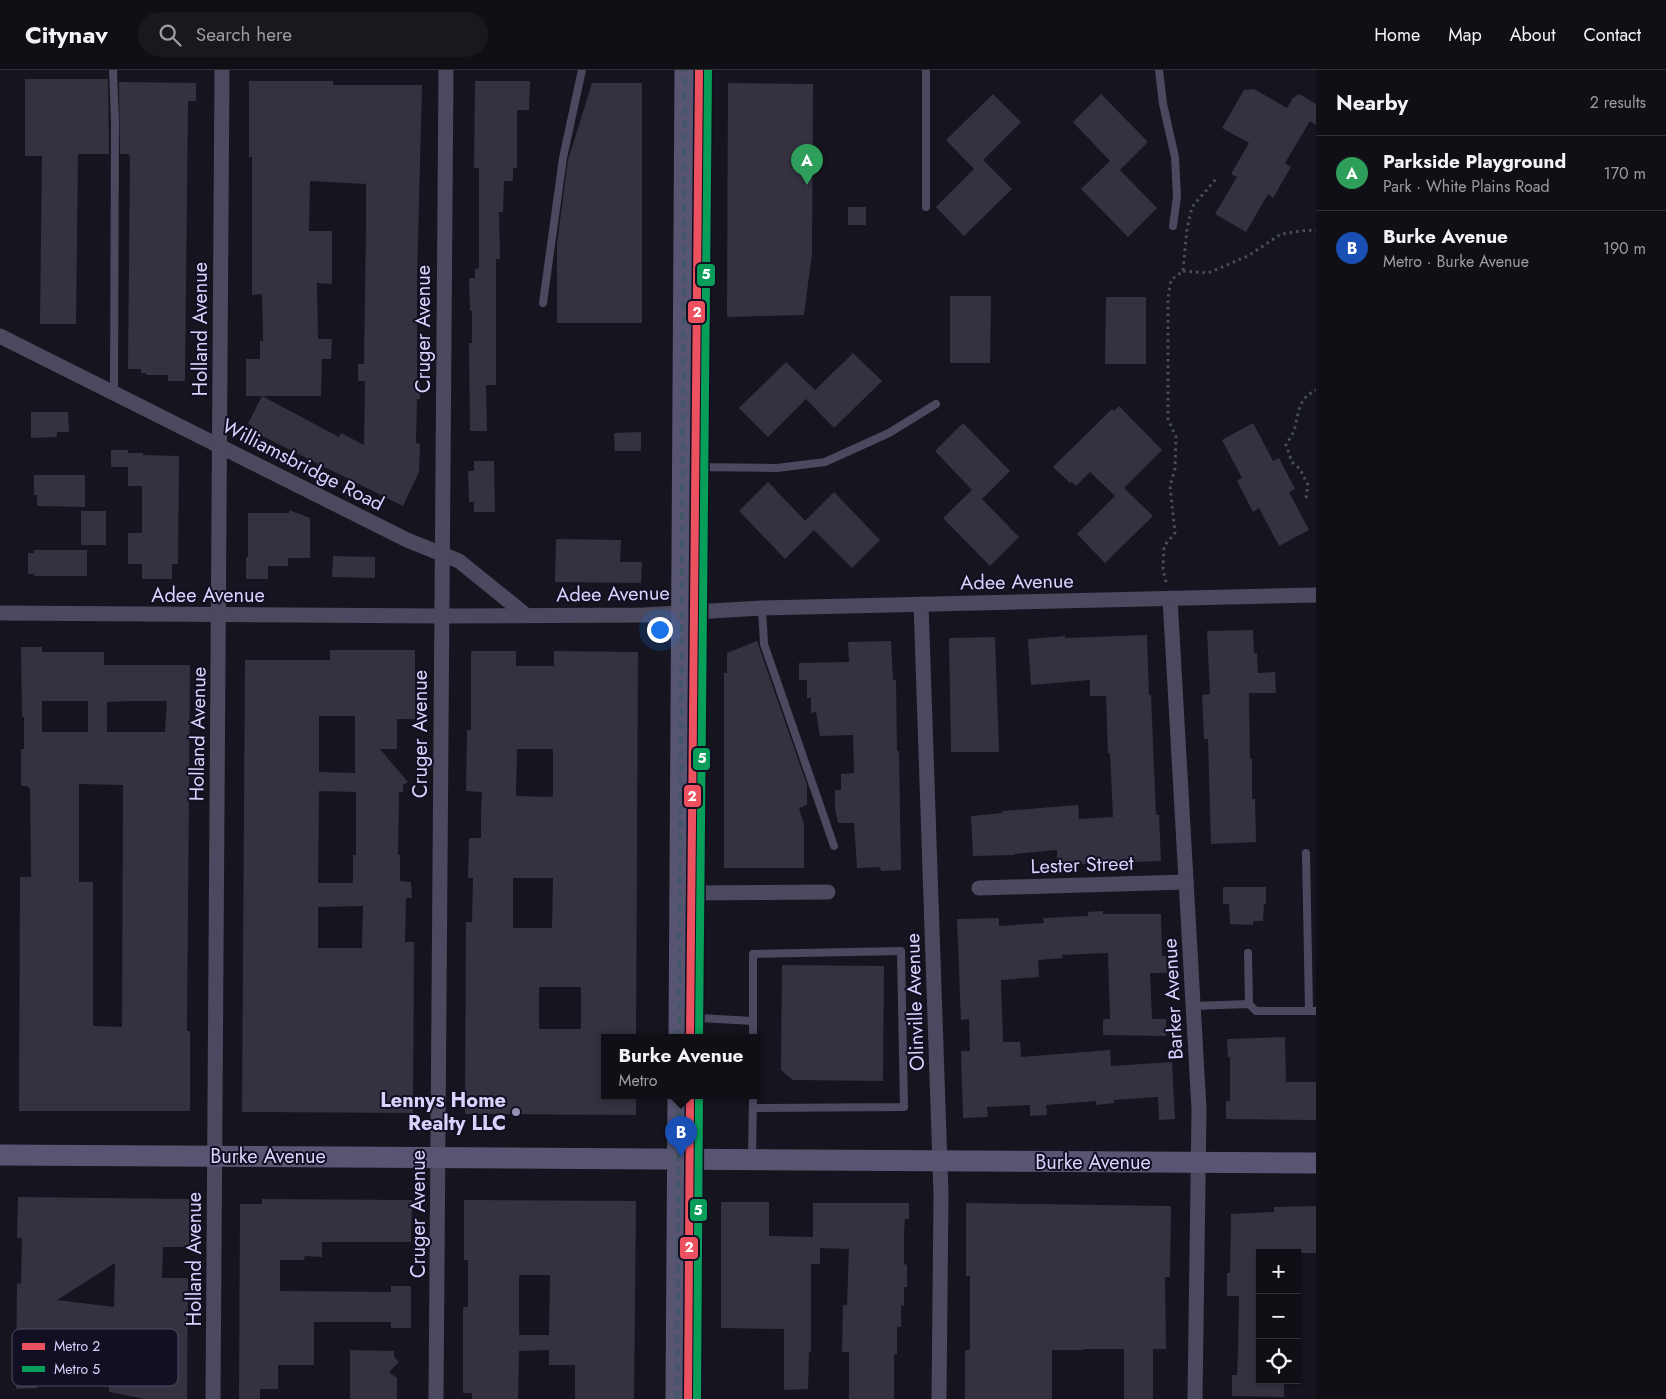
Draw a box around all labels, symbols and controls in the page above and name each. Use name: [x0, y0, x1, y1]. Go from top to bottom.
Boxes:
search box: [138, 12, 488, 57]
text: Citynav: [25, 17, 108, 52]
icon: search: [156, 21, 184, 49]
text: Search here: [196, 21, 292, 48]
text: Home: [1374, 22, 1420, 48]
text: Map: [1448, 22, 1482, 48]
text: About: [1510, 22, 1555, 48]
text: Contact: [1583, 22, 1641, 48]
text: Nearby: [1336, 88, 1408, 118]
text: 2 results: [1590, 91, 1646, 114]
pin: A: [791, 144, 823, 185]
text: Parkside Playground: [1383, 148, 1566, 175]
text: A: [1346, 162, 1358, 185]
text: 170 m: [1604, 162, 1646, 185]
text: Park · White Plains Road: [1383, 175, 1550, 198]
text: Burke Avenue: [1383, 223, 1508, 250]
text: B: [1347, 237, 1357, 260]
text: 190 m: [1603, 237, 1646, 260]
text: Metro · Burke Avenue: [1383, 250, 1529, 273]
street label: Holland Avenue: [186, 262, 215, 396]
line badge: 5: [696, 263, 716, 287]
text: 5: [701, 264, 711, 284]
street label: Cruger Avenue: [409, 265, 438, 393]
line badge: 2: [687, 300, 706, 324]
text: 2: [692, 302, 702, 322]
street label: Williamsbridge Road: [217, 412, 389, 518]
street label: Adee Avenue: [960, 567, 1074, 597]
street label: Adee Avenue: [556, 579, 670, 609]
street label: Adee Avenue: [151, 581, 265, 610]
your location: [647, 617, 673, 643]
street label: Holland Avenue: [182, 667, 214, 801]
street label: Cruger Avenue: [406, 670, 435, 798]
line badge: 5: [692, 747, 711, 771]
text: 5: [697, 748, 707, 768]
line badge: 2: [683, 784, 702, 808]
text: 2: [687, 786, 697, 806]
street label: Lester Street: [1030, 849, 1134, 881]
street label: Olinville Avenue: [898, 933, 932, 1071]
street label: Barker Avenue: [1155, 938, 1191, 1060]
popup: [601, 1034, 761, 1099]
text: Burke Avenue: [619, 1042, 743, 1069]
text: Metro: [619, 1069, 658, 1092]
place label: Lennys Home Realty LLC: [380, 1086, 506, 1138]
marker: Lennys Home Realty LLC: [510, 1106, 522, 1118]
pin: B: [665, 1116, 697, 1157]
street label: Burke Avenue: [210, 1142, 326, 1171]
street label: Burke Avenue: [1035, 1148, 1151, 1177]
street label: Cruger Avenue: [404, 1150, 433, 1278]
street label: Holland Avenue: [180, 1192, 209, 1326]
line badge: 5: [689, 1198, 708, 1222]
text: 5: [693, 1200, 703, 1220]
line badge: 2: [679, 1236, 699, 1260]
text: 2: [684, 1237, 694, 1257]
map controls: [1256, 1249, 1301, 1384]
button: +: [1256, 1249, 1301, 1294]
button: −: [1256, 1294, 1301, 1339]
legend: [12, 1329, 178, 1386]
text: Metro 2: [54, 1336, 100, 1356]
button: locate: [1256, 1339, 1301, 1384]
text: Metro 5: [54, 1359, 100, 1379]

